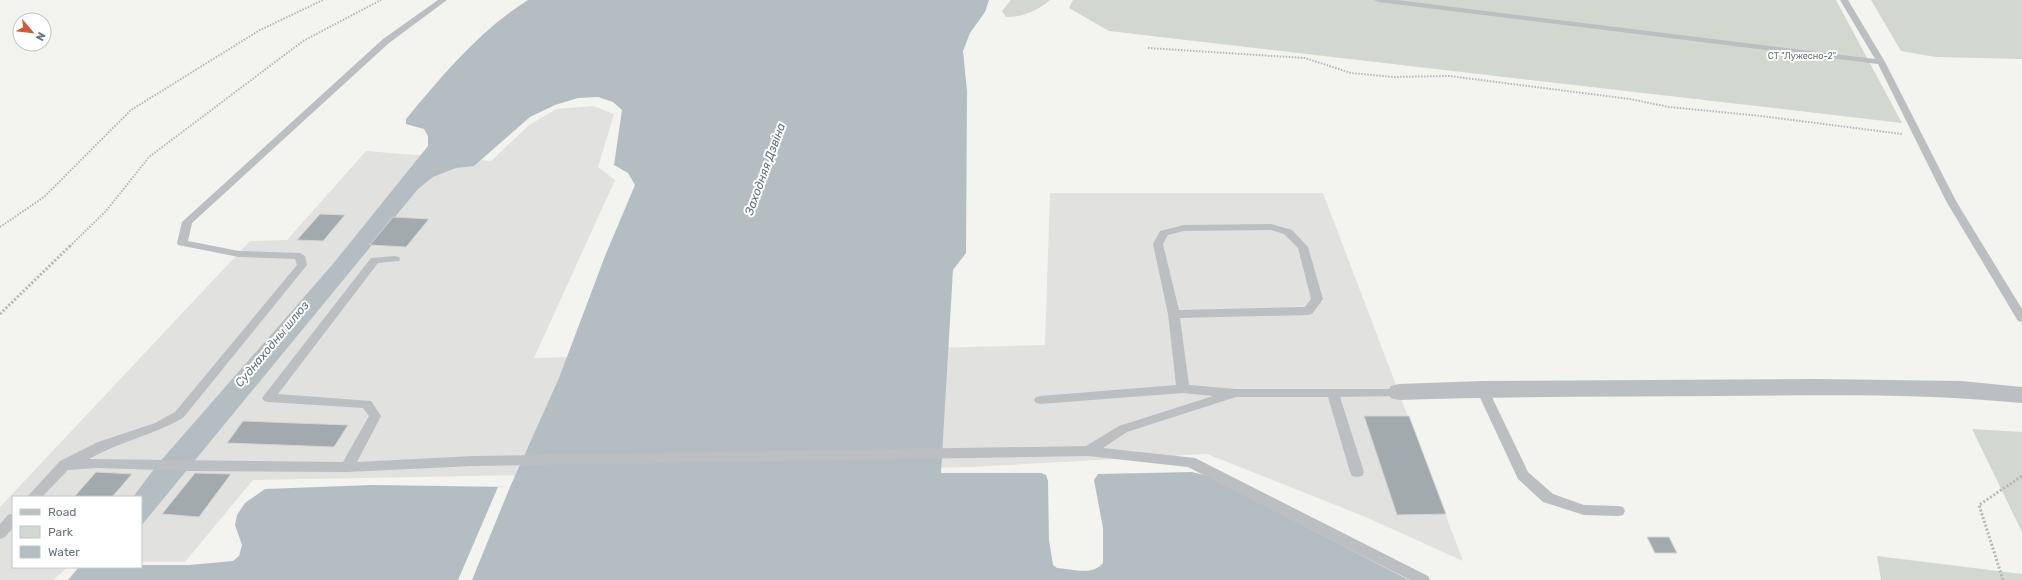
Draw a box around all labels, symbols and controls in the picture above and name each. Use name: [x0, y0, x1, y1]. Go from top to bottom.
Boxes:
north arrow: [12, 12, 52, 52]
text: N: [33, 30, 48, 43]
park label: СТ "Лужесно-2": [1768, 51, 1836, 61]
water label: Заходняя Дзвіна: [741, 121, 788, 218]
water label: Суднаходны шлюз: [232, 298, 312, 390]
legend: [12, 496, 142, 568]
text: Road: [48, 505, 76, 519]
text: Park: [48, 525, 74, 539]
text: Water: [48, 545, 80, 559]

